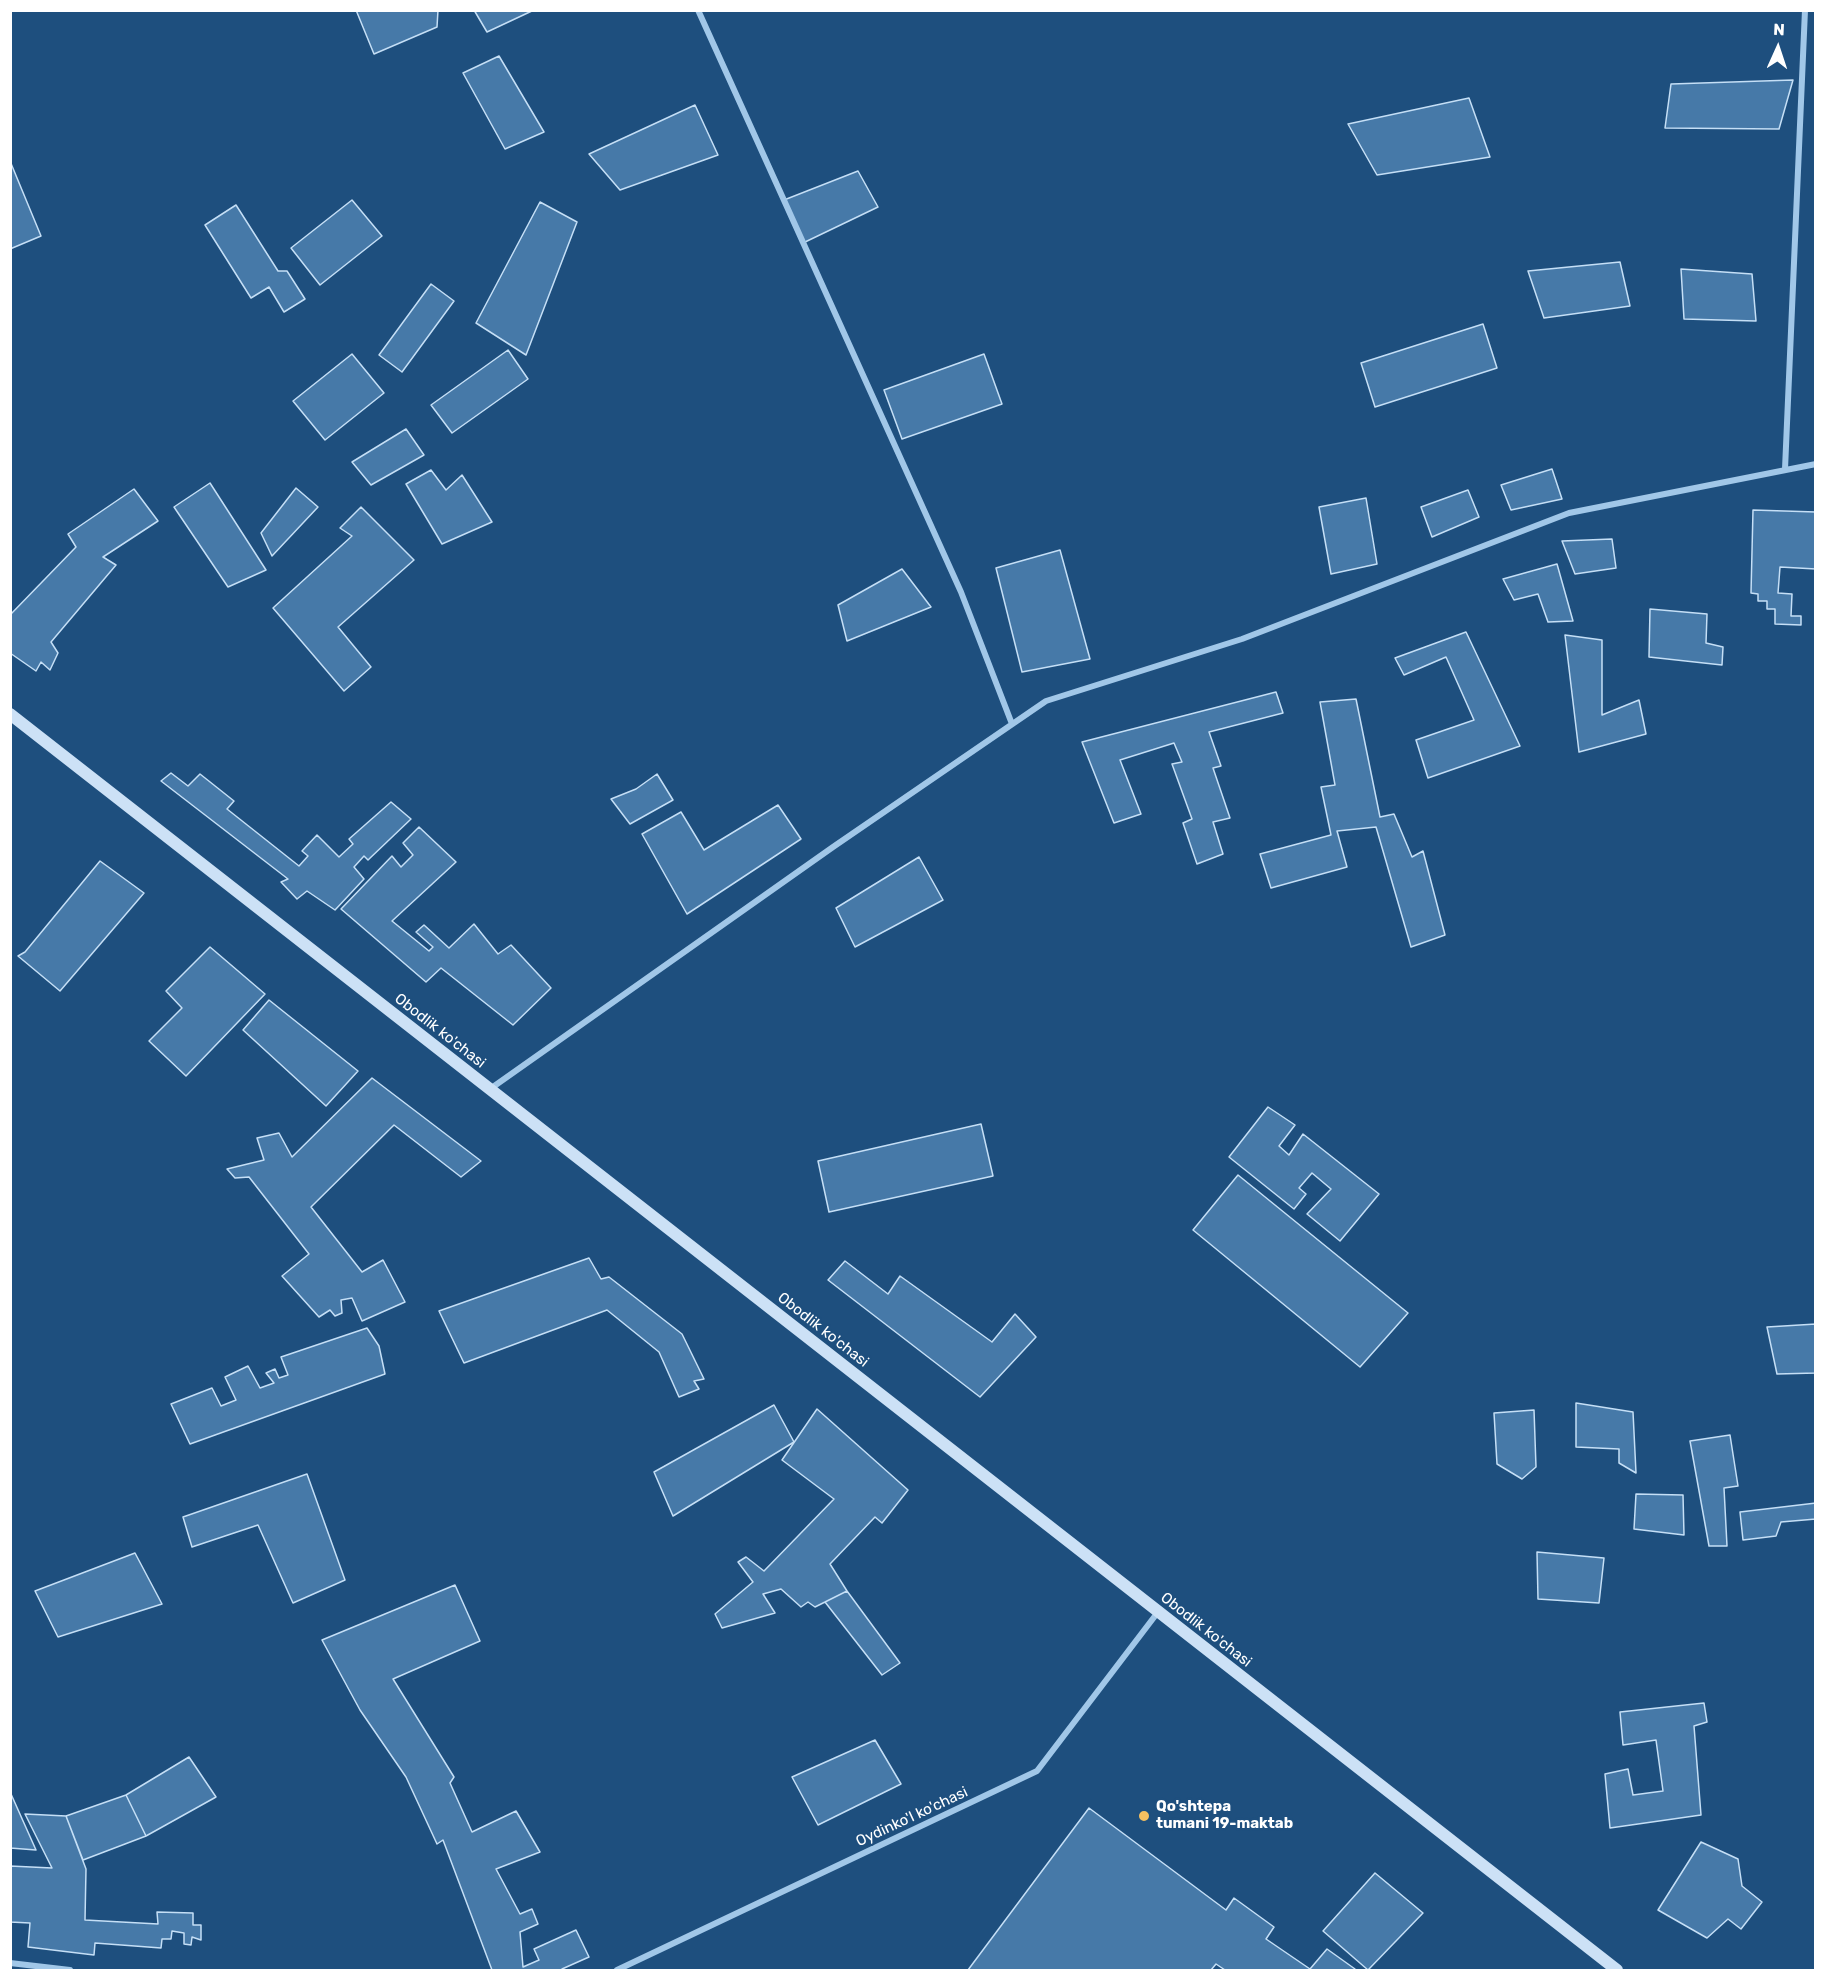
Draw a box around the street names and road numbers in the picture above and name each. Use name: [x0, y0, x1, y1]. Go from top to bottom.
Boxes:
street label: Obodlik ko'chasi: [391, 990, 489, 1072]
street label: Obodlik ko'chasi: [774, 1289, 872, 1371]
street label: Obodlik ko'chasi: [1157, 1589, 1255, 1671]
street label: Oydinko'l ko'chasi: [853, 1783, 971, 1851]

